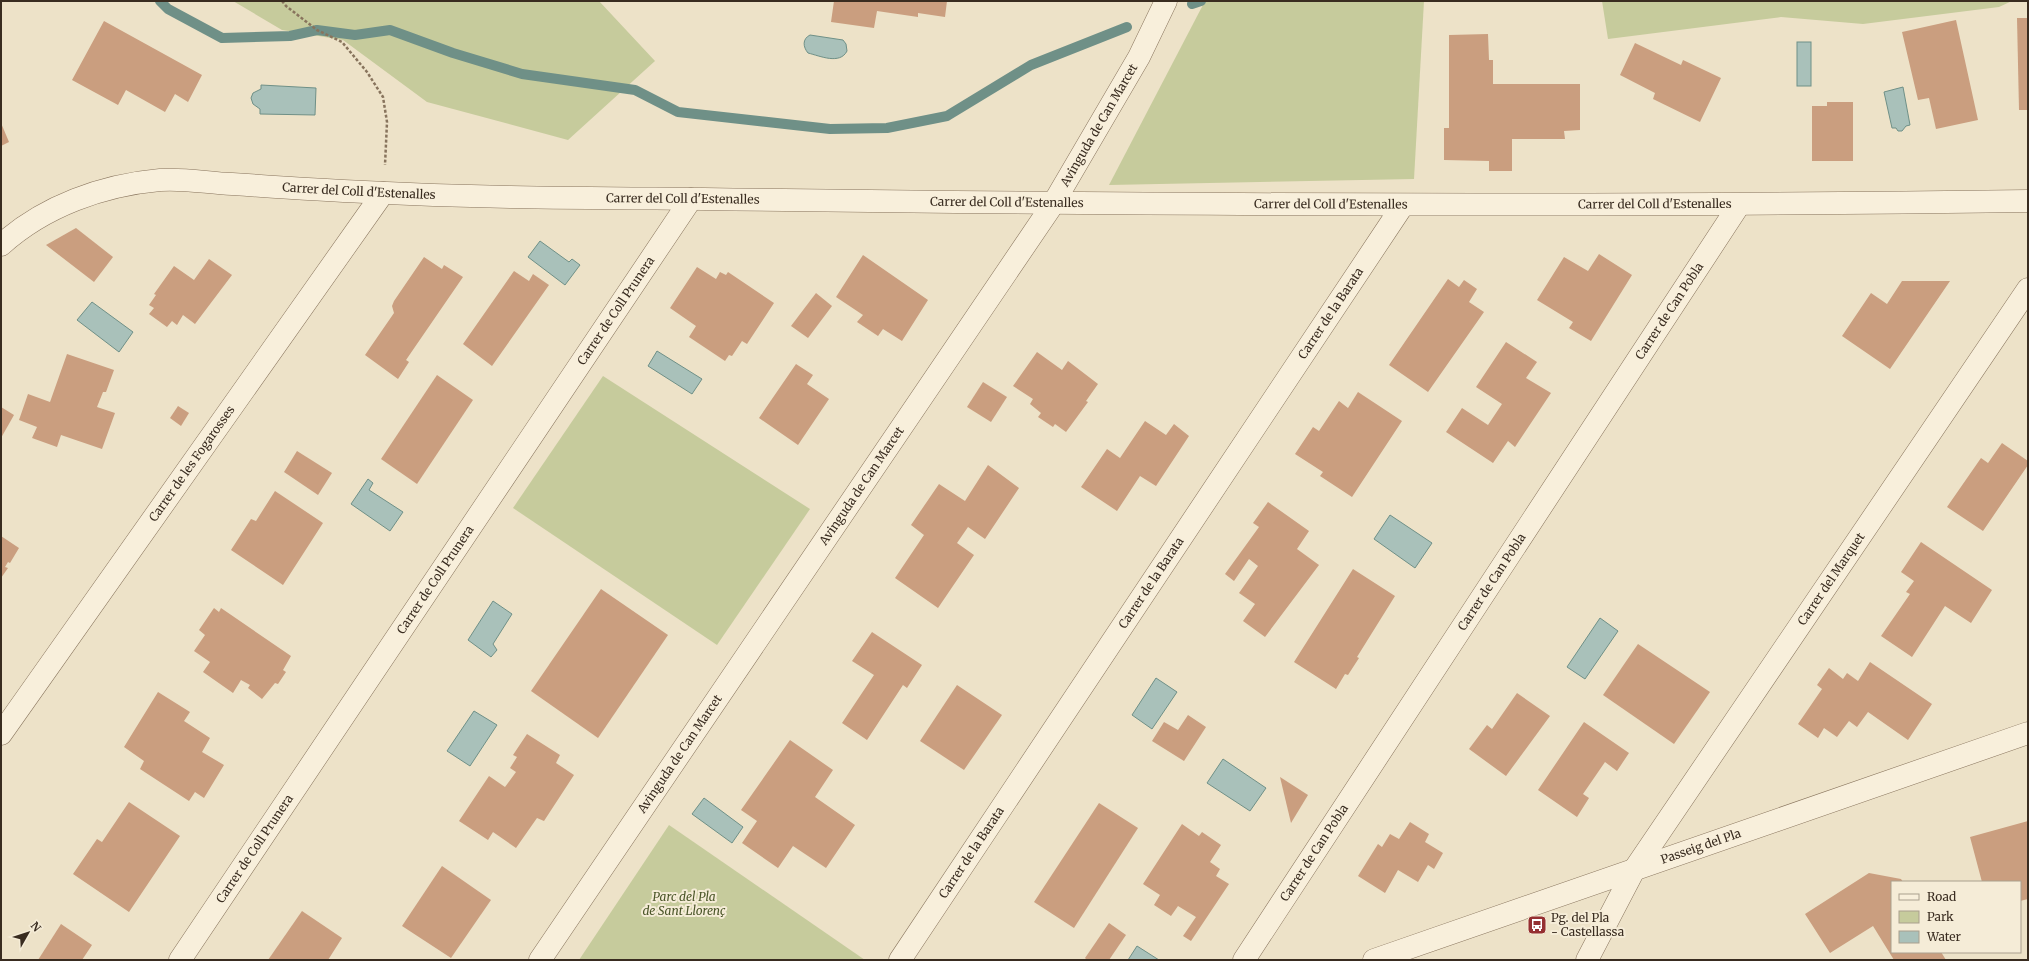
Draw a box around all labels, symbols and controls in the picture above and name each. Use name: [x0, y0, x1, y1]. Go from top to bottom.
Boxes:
street label: Avinguda de Can Marcet: [1056, 61, 1141, 190]
street label: Carrer del Coll d'Estenalles: [282, 179, 436, 202]
street label: Carrer del Coll d'Estenalles: [606, 190, 760, 207]
street label: Carrer del Coll d'Estenalles: [930, 194, 1084, 210]
street label: Carrer del Coll d'Estenalles: [1254, 196, 1408, 212]
street label: Carrer del Coll d'Estenalles: [1578, 196, 1732, 212]
street label: Carrer de Coll Prunera: [574, 253, 658, 368]
street label: Carrer de Can Pobla: [1632, 259, 1707, 362]
street label: Carrer de la Barata: [1295, 264, 1366, 362]
street label: Carrer de les Fogarosses: [145, 402, 238, 524]
street label: Avinguda de Can Marcet: [815, 423, 907, 548]
street label: Carrer de Coll Prunera: [393, 522, 477, 637]
street label: Carrer del Marquet: [1794, 529, 1868, 628]
street label: Carrer de Can Pobla: [1454, 530, 1529, 633]
street label: Carrer de la Barata: [1115, 534, 1187, 631]
street label: Avinguda de Can Marcet: [633, 691, 725, 817]
street label: Carrer de Coll Prunera: [213, 791, 296, 906]
street label: Carrer de Can Pobla: [1277, 801, 1351, 904]
street label: Carrer de la Barata: [935, 803, 1007, 901]
street label: Passeig del Pla: [1659, 825, 1743, 867]
legend: [1891, 881, 2021, 953]
park label: Parc del Pla de Sant Llorenç: [642, 889, 726, 918]
text: Road: [1927, 889, 1956, 904]
text: Park: [1927, 909, 1954, 924]
place label: Pg. del Pla - Castellassa: [1551, 910, 1625, 939]
north arrow: [8, 913, 48, 953]
bus stop icon: Pg. del Pla - Castellassa: [1526, 914, 1548, 936]
text: N: [28, 919, 44, 935]
text: Water: [1926, 929, 1962, 944]

